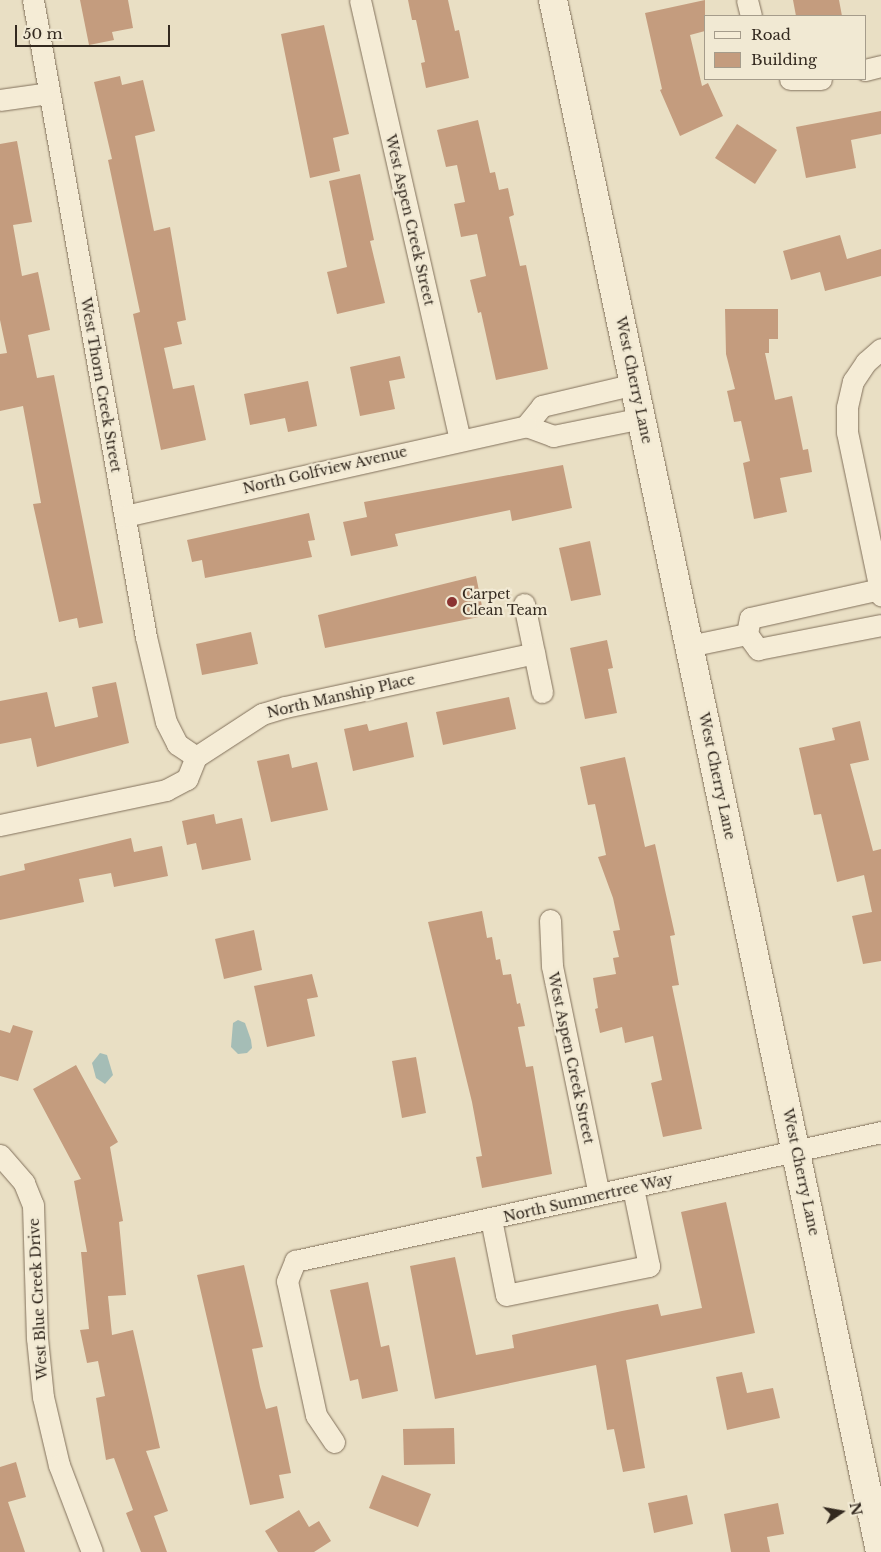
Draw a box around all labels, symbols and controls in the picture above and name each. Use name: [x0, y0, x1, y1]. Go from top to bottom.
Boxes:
scale bar: [18, 15, 172, 47]
legend: [704, 15, 866, 80]
text: 50 m: [23, 24, 63, 43]
text: Road: [751, 25, 791, 44]
text: Building: [751, 50, 817, 69]
street label: West Aspen Creek Street: [382, 132, 438, 308]
street label: West Thorn Creek Street: [77, 296, 125, 474]
street label: West Cherry Lane: [612, 315, 656, 445]
street label: North Golfview Avenue: [241, 443, 409, 497]
place label: Carpet Clean Team: [462, 586, 548, 618]
marker: Carpet Clean Team: [446, 596, 458, 608]
street label: North Manship Place: [265, 671, 417, 721]
street label: West Cherry Lane: [695, 711, 739, 841]
street label: West Aspen Creek Street: [544, 970, 598, 1146]
street label: West Cherry Lane: [779, 1107, 823, 1237]
street label: North Summertree Way: [502, 1170, 674, 1226]
street label: West Blue Creek Drive: [25, 1218, 51, 1380]
north arrow: [816, 1487, 866, 1537]
text: N: [845, 1501, 866, 1517]

